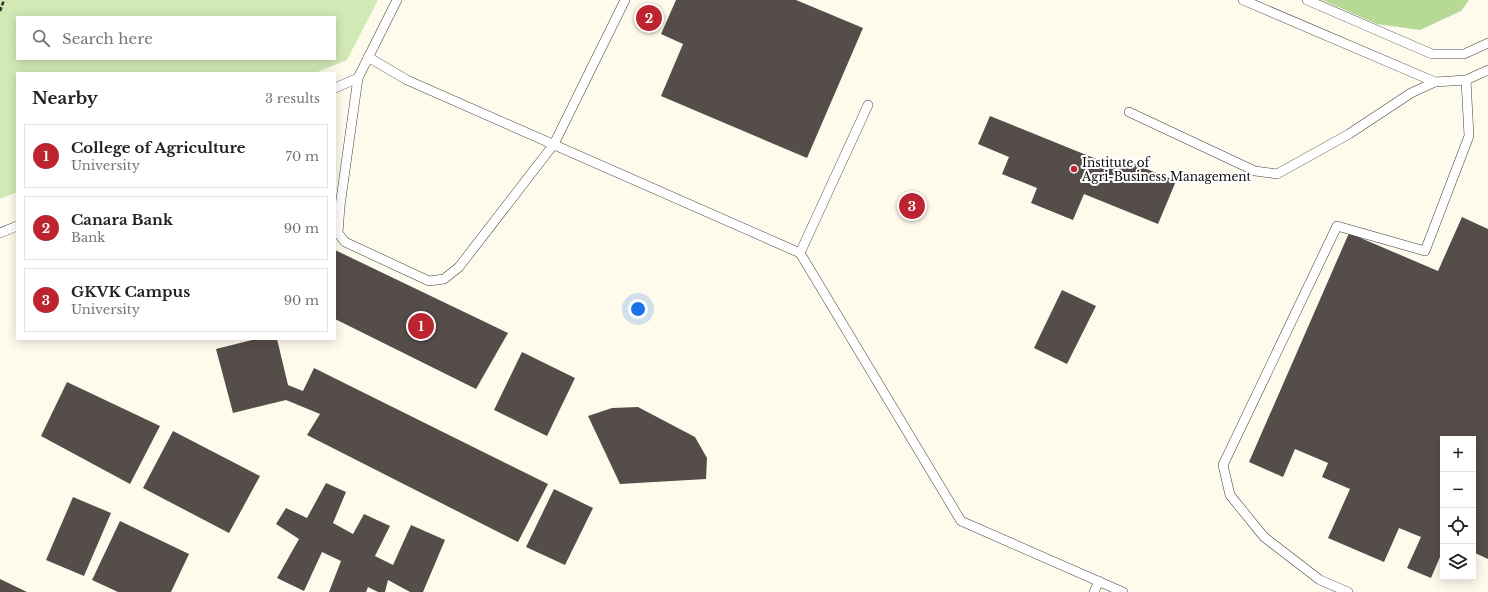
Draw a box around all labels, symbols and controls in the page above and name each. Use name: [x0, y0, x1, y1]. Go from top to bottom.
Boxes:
pin: 2: [636, 3, 662, 33]
search box: [16, 16, 336, 60]
icon: search: [30, 27, 52, 49]
text: Search here: [62, 29, 153, 48]
text: Nearby: [32, 88, 98, 109]
text: 3 results: [265, 90, 320, 107]
text: College of Agriculture: [71, 138, 246, 157]
text: 1: [43, 148, 49, 165]
text: 70 m: [286, 148, 319, 165]
place label: Institute of Agri-Business Management: [1081, 155, 1252, 184]
text: University: [71, 157, 140, 174]
marker: Institute of Agri-Business Management: [1069, 164, 1079, 174]
pin: 3: [899, 191, 925, 221]
text: Canara Bank: [71, 210, 173, 229]
text: 2: [42, 220, 50, 237]
text: 90 m: [284, 220, 319, 237]
text: Bank: [71, 229, 105, 246]
text: GKVK Campus: [71, 282, 190, 301]
text: 3: [42, 292, 50, 309]
text: 90 m: [284, 292, 319, 309]
your location: [628, 299, 648, 319]
text: University: [71, 301, 140, 318]
pin: 1: [408, 311, 434, 341]
map controls: [1440, 436, 1476, 580]
button: +: [1440, 436, 1476, 472]
button: −: [1440, 472, 1476, 508]
button: locate: [1440, 508, 1476, 544]
button: layers: [1440, 544, 1476, 580]

